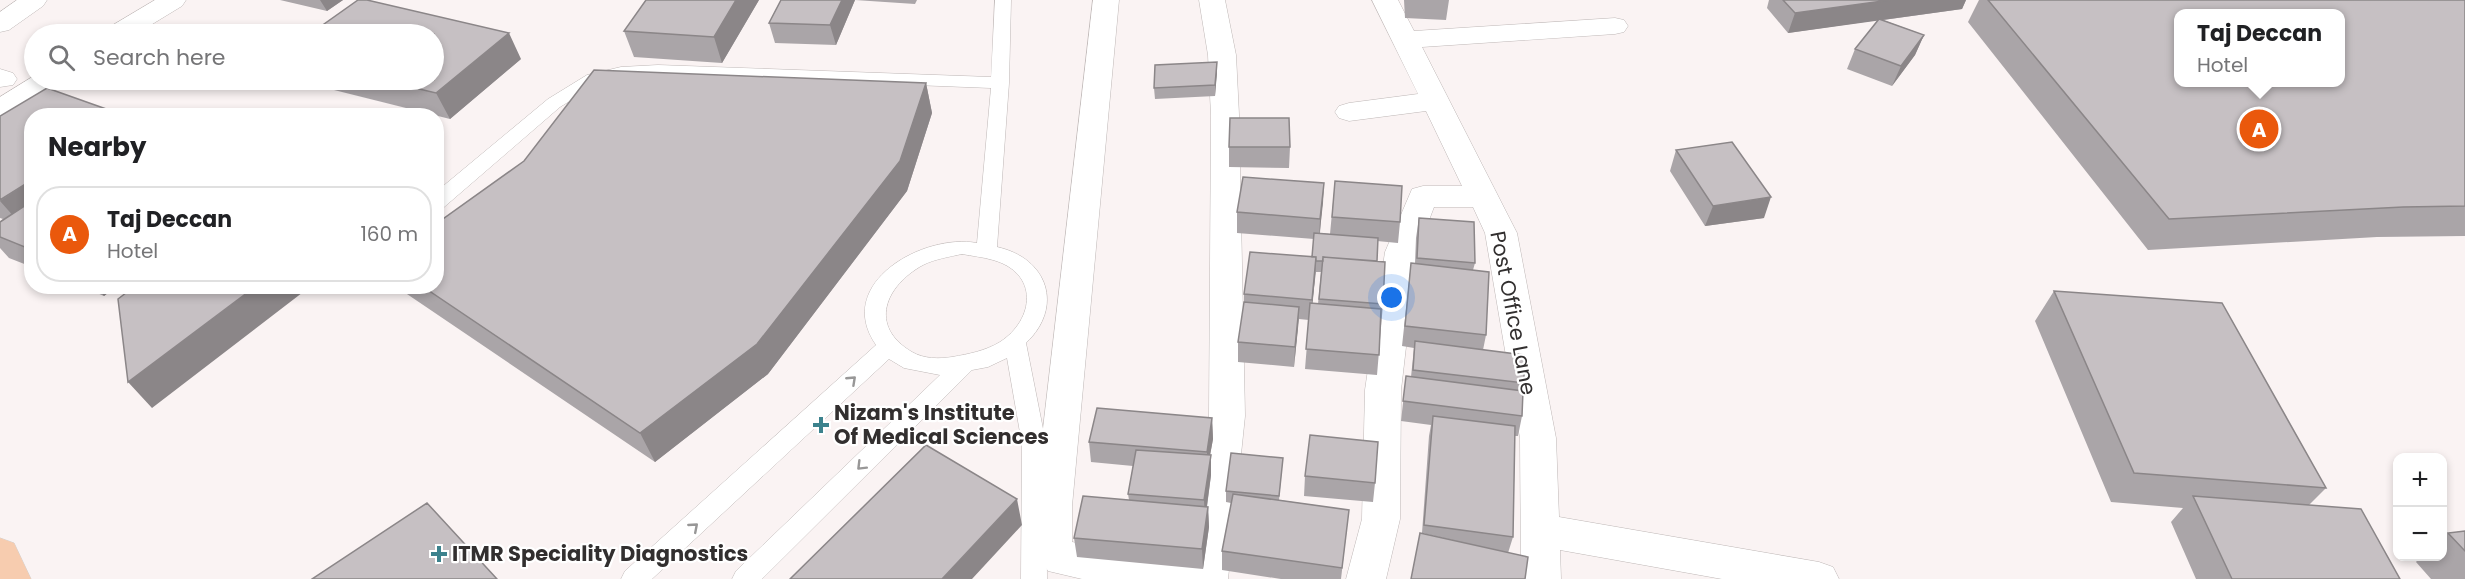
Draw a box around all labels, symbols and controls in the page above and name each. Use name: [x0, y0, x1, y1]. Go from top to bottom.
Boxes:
popup: [2174, 9, 2345, 87]
text: Taj Deccan: [2197, 18, 2322, 49]
search box: [24, 24, 444, 90]
icon: search: [45, 41, 78, 74]
text: Search here: [93, 42, 226, 73]
text: Hotel: [2197, 51, 2248, 79]
pin: A: [2240, 106, 2278, 152]
text: Nearby: [48, 129, 146, 165]
text: Taj Deccan: [107, 204, 232, 235]
text: A: [62, 220, 77, 248]
text: 160 m: [360, 220, 418, 248]
street label: Post Office Lane: [1483, 228, 1544, 397]
text: Hotel: [107, 237, 158, 265]
your location: [1377, 283, 1406, 312]
one-way arrow: [845, 376, 856, 387]
place label: Nizam's Institute Of Medical Sciences: [834, 398, 1049, 451]
marker: Nizam's Institute Of Medical Sciences: [812, 416, 830, 434]
map controls: [2393, 453, 2447, 561]
button: +: [2393, 453, 2447, 507]
one-way arrow: [858, 458, 869, 469]
button: −: [2393, 507, 2447, 561]
one-way arrow: [687, 523, 697, 534]
place label: ITMR Speciality Diagnostics: [452, 539, 748, 568]
marker: ITMR Speciality Diagnostics: [430, 545, 448, 563]

